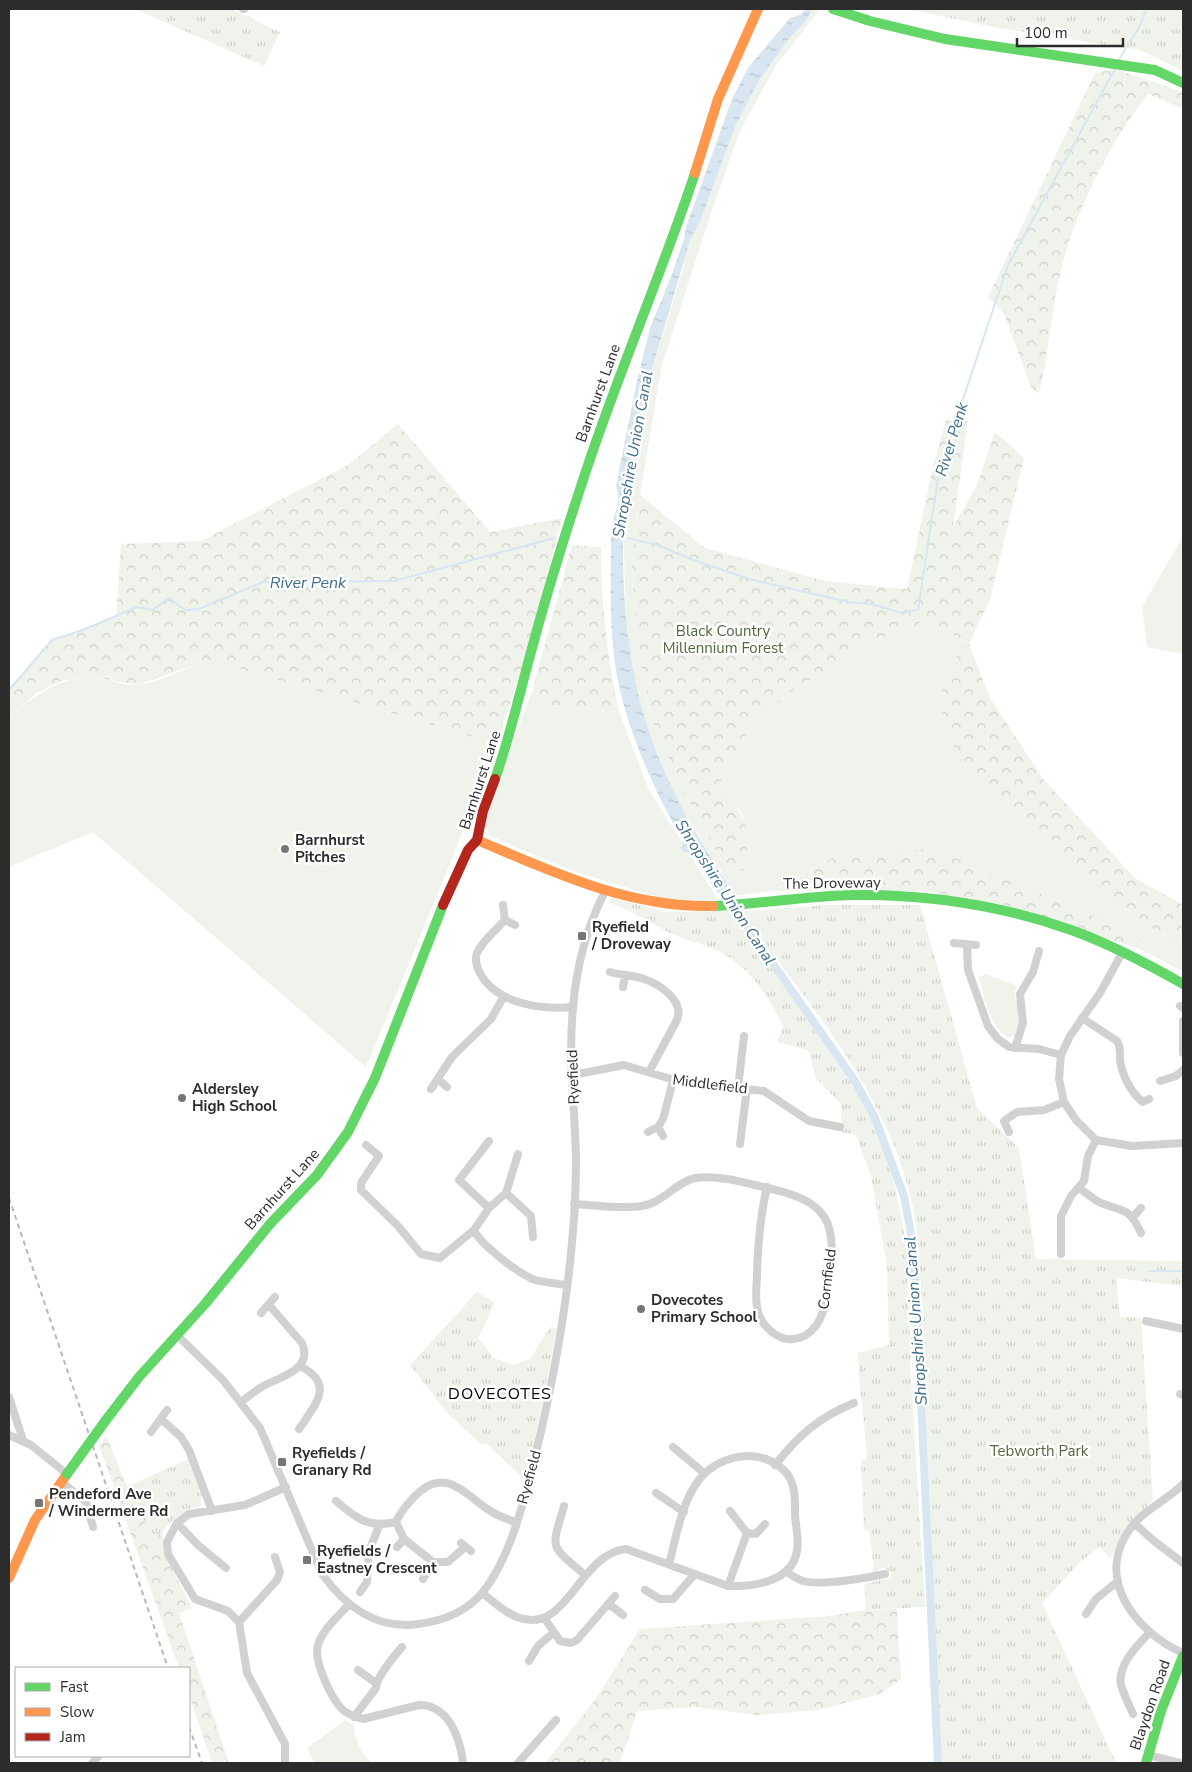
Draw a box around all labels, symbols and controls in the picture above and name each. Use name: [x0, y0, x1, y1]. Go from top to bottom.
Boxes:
scale bar: [1017, 15, 1123, 47]
text: 100 m: [1024, 23, 1068, 43]
street label: Barnhurst Lane: [571, 341, 625, 445]
water label: Shropshire Union Canal: [607, 369, 659, 539]
water label: River Penk: [930, 399, 974, 479]
water label: River Penk: [270, 572, 347, 594]
park label: Black Country Millennium Forest: [663, 621, 784, 658]
street label: Barnhurst Lane: [455, 728, 505, 832]
water label: Shropshire Union Canal: [670, 816, 781, 970]
place label: Barnhurst Pitches: [295, 830, 365, 867]
marker: Barnhurst Pitches: [279, 843, 291, 855]
street label: The Droveway: [783, 872, 881, 894]
place label: Ryefield / Droveway: [591, 917, 671, 954]
marker: Ryefield / Droveway: [576, 930, 588, 942]
street label: Ryefield: [562, 1049, 584, 1105]
street label: Middlefield: [671, 1069, 749, 1099]
place label: Aldersley High School: [192, 1079, 277, 1116]
marker: Aldersley High School: [176, 1092, 188, 1104]
street label: Barnhurst Lane: [240, 1144, 324, 1234]
water label: Shropshire Union Canal: [899, 1235, 933, 1406]
street label: Cornfield: [813, 1247, 841, 1311]
place label: Dovecotes Primary School: [651, 1290, 758, 1327]
marker: Dovecotes Primary School: [635, 1303, 647, 1315]
district label: DOVECOTES: [448, 1383, 552, 1405]
park label: Tebworth Park: [990, 1441, 1089, 1461]
place label: Ryefields / Granary Rd: [292, 1443, 371, 1480]
street label: Ryefield: [512, 1448, 546, 1506]
marker: Ryefields / Granary Rd: [276, 1456, 288, 1468]
place label: Pendeford Ave / Windermere Rd: [48, 1484, 168, 1521]
marker: Pendeford Ave / Windermere Rd: [33, 1497, 45, 1509]
place label: Ryefields / Eastney Crescent: [317, 1541, 437, 1578]
marker: Ryefields / Eastney Crescent: [301, 1554, 313, 1566]
street label: Blaydon Road: [1125, 1657, 1175, 1753]
legend: [15, 1667, 190, 1757]
text: Fast: [60, 1677, 89, 1697]
text: Slow: [60, 1702, 95, 1722]
text: Jam: [59, 1727, 86, 1747]

